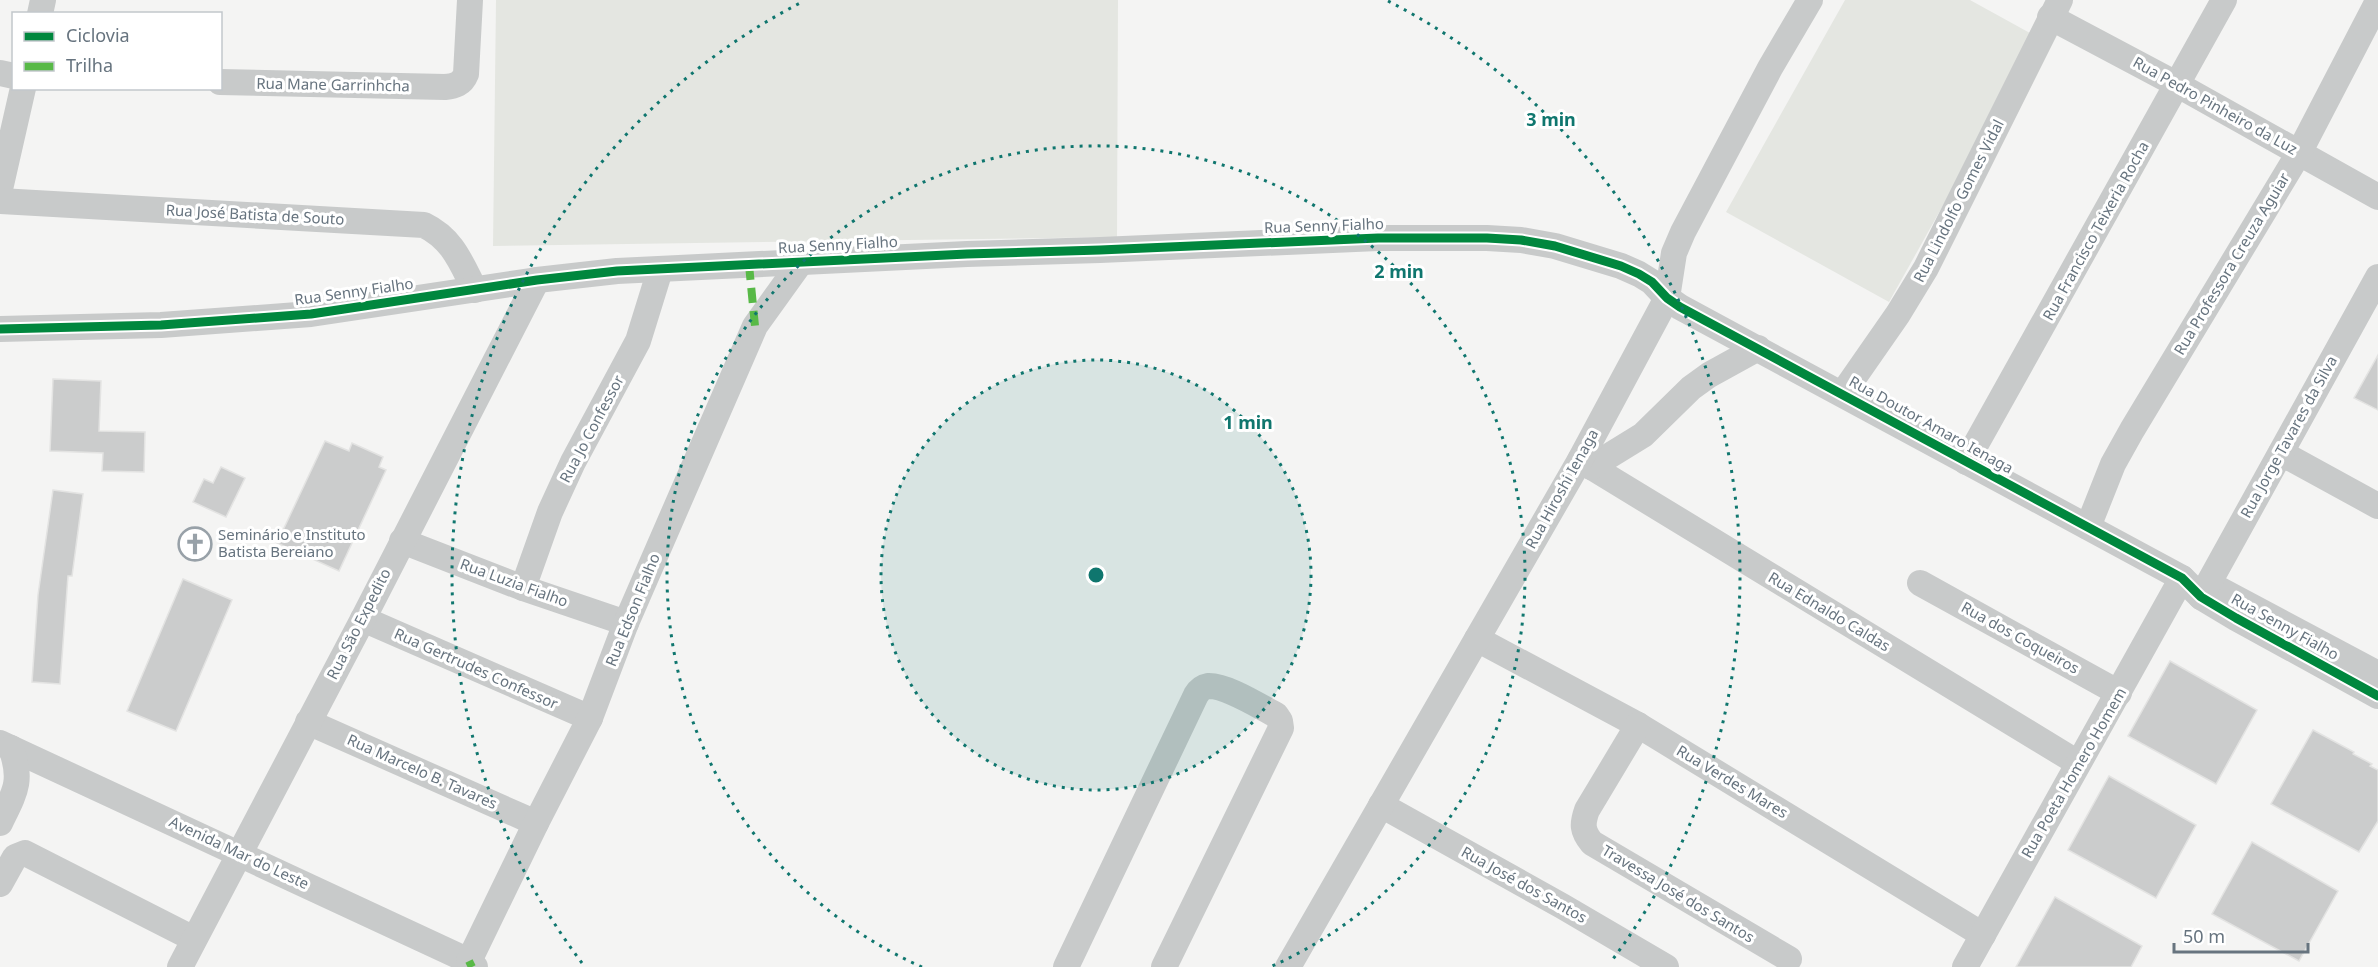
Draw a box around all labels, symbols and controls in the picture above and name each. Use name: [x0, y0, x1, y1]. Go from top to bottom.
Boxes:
legend: [12, 12, 222, 90]
text: Ciclovia: [66, 23, 130, 47]
street label: Rua Pedro Pinheiro da Luz: [2130, 52, 2301, 159]
text: Trilha: [66, 53, 113, 77]
street label: Rua Mane Garrinhcha: [256, 73, 410, 95]
text: 3 min: [1526, 107, 1576, 131]
street label: Rua Lindolfo Gomes Vidal: [1908, 116, 2008, 285]
street label: Rua Francisco Teixeria Rocha: [2037, 137, 2153, 324]
street label: Rua Professora Creuza Aguiar: [2169, 169, 2294, 358]
street label: Rua José Batista de Souto: [165, 199, 345, 229]
street label: Rua Senny Fialho: [1264, 213, 1384, 237]
street label: Rua Senny Fialho: [778, 231, 898, 257]
text: 2 min: [1374, 259, 1424, 283]
street label: Rua Senny Fialho: [293, 273, 415, 309]
street label: Rua Jorge Tavares da Silva: [2235, 352, 2341, 521]
street label: Rua Jo Confessor: [554, 371, 628, 486]
street label: Rua Doutor Amaro Ienaga: [1846, 371, 2017, 478]
text: 1 min: [1223, 410, 1273, 434]
street label: Rua Hiroshi Ienaga: [1520, 425, 1602, 552]
place label: Seminário e Instituto Batista Bereiano: [218, 524, 366, 561]
church icon: Seminário e Instituto Batista Bereiano: [177, 526, 213, 562]
street label: Rua Edson Fialho: [600, 550, 664, 669]
street label: Rua Luzia Fialho: [458, 553, 571, 611]
street label: Rua São Expedito: [321, 565, 395, 682]
centre of rings: [1086, 565, 1106, 585]
street label: Rua Ednaldo Caldas: [1765, 567, 1894, 655]
street label: Rua Senny Fialho: [2228, 588, 2343, 664]
street label: Rua dos Coqueiros: [1958, 596, 2083, 678]
street label: Rua Gertrudes Confessor: [391, 623, 561, 713]
street label: Rua Poeta Homero Homem: [2016, 684, 2130, 861]
street label: Rua Marcelo B. Tavares: [344, 729, 500, 813]
street label: Rua Verdes Mares: [1673, 740, 1792, 822]
street label: Avenida Mar do Leste: [166, 811, 313, 893]
street label: Travessa José dos Santos: [1599, 840, 1758, 947]
street label: Rua José dos Santos: [1458, 841, 1591, 927]
scale bar: [2174, 916, 2308, 954]
text: 50 m: [2183, 924, 2225, 948]

